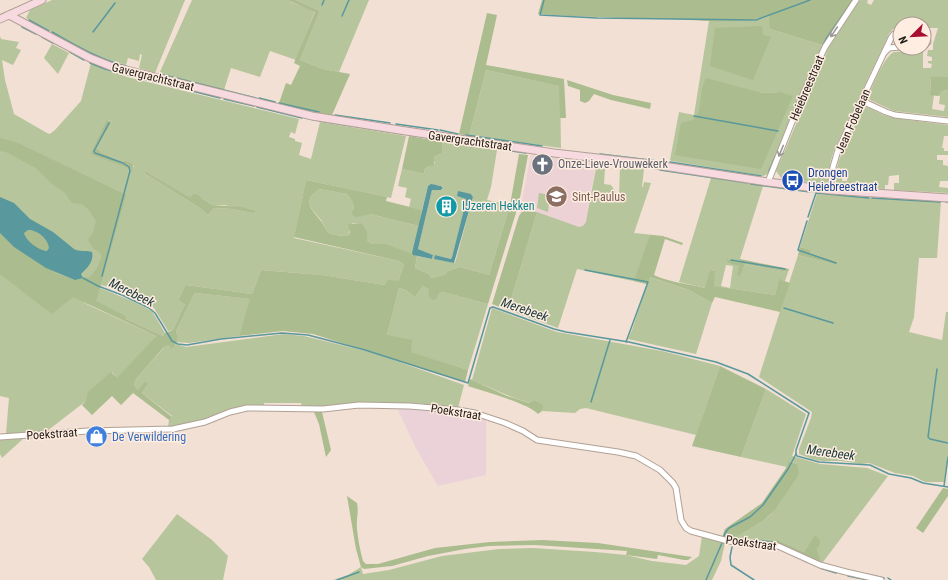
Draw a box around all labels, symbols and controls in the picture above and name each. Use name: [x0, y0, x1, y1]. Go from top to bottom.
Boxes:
north arrow: [892, 16, 932, 56]
one-way arrow: [830, 27, 838, 38]
text: N: [896, 34, 911, 46]
street label: Heiebreestraat: [787, 53, 827, 123]
street label: Gavergrachtstraat: [110, 60, 196, 94]
street label: Jean Fobelaan: [833, 86, 874, 155]
street label: Gavergrachtstraat: [427, 128, 513, 154]
one-way arrow: [776, 144, 784, 156]
church icon: Onze-Lieve-Vrouwekerk: [530, 151, 556, 177]
place label: Onze-Lieve-Vrouwekerk: [558, 157, 668, 171]
place label: Drongen Heiebreestraat: [808, 166, 878, 194]
bus stop icon: Drongen Heiebreestraat: [779, 167, 805, 193]
school or university icon: Sint-Paulus: [544, 184, 570, 210]
place label: Sint-Paulus: [572, 190, 625, 204]
building icon: IJzeren Hekken: [433, 193, 459, 219]
place label: IJzeren Hekken: [462, 199, 535, 213]
water label: Merebeek: [107, 275, 157, 310]
water label: Merebeek: [499, 294, 551, 325]
street label: Poekstraat: [430, 401, 483, 423]
shop icon: De Verwildering: [84, 424, 110, 450]
street label: Poekstraat: [26, 425, 78, 443]
place label: De Verwildering: [112, 430, 186, 444]
water label: Merebeek: [806, 442, 856, 463]
street label: Poekstraat: [725, 533, 778, 554]

